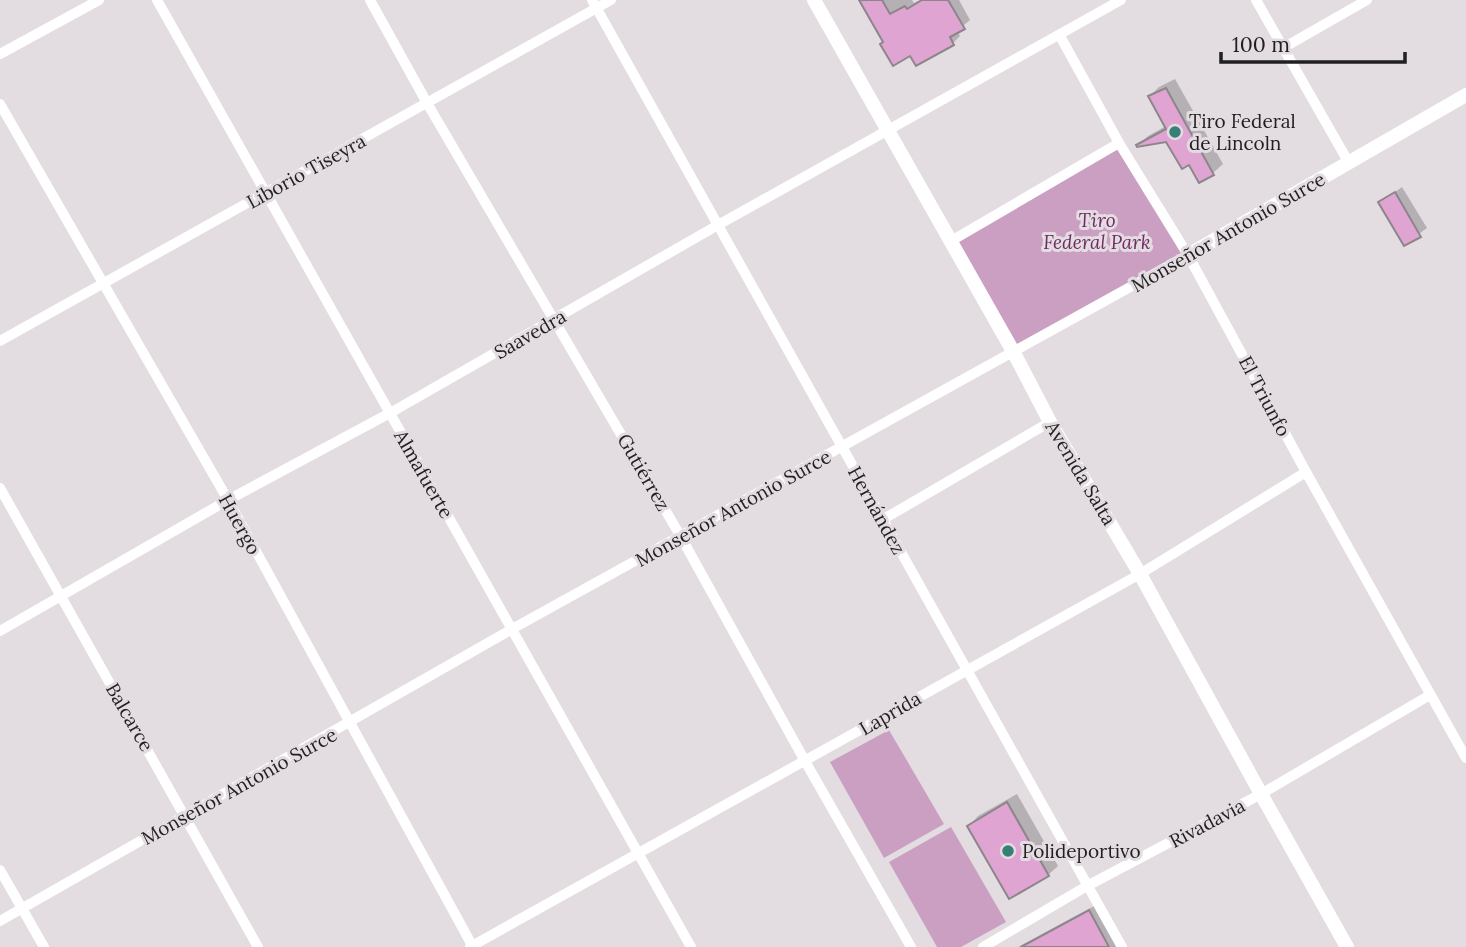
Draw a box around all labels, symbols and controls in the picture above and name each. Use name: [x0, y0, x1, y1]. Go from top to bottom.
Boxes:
scale bar: [1221, 21, 1405, 65]
text: 100 m: [1232, 31, 1290, 58]
place label: Tiro Federal de Lincoln: [1189, 109, 1296, 155]
marker: Tiro Federal de Lincoln: [1167, 124, 1183, 140]
street label: Liborio Tiseyra: [242, 128, 370, 214]
street label: Monseñor Antonio Surce: [1127, 167, 1329, 297]
park label: Tiro Federal Park: [1043, 208, 1151, 254]
street label: Saavedra: [490, 304, 570, 364]
street label: El Triunfo: [1234, 352, 1296, 440]
street label: Avenida Salta: [1040, 416, 1122, 530]
street label: Almafuerte: [389, 425, 459, 522]
street label: Gutiérrez: [612, 429, 676, 515]
street label: Monseñor Antonio Surce: [631, 444, 835, 572]
street label: Hernández: [843, 462, 911, 558]
street label: Huergo: [214, 489, 266, 559]
street label: Balcarce: [101, 678, 159, 756]
street label: Laprida: [855, 686, 925, 740]
street label: Monseñor Antonio Surce: [137, 722, 341, 850]
street label: Rivadavia: [1165, 793, 1249, 853]
place label: Polideportivo: [1022, 839, 1141, 863]
marker: Polideportivo: [1000, 843, 1016, 859]

